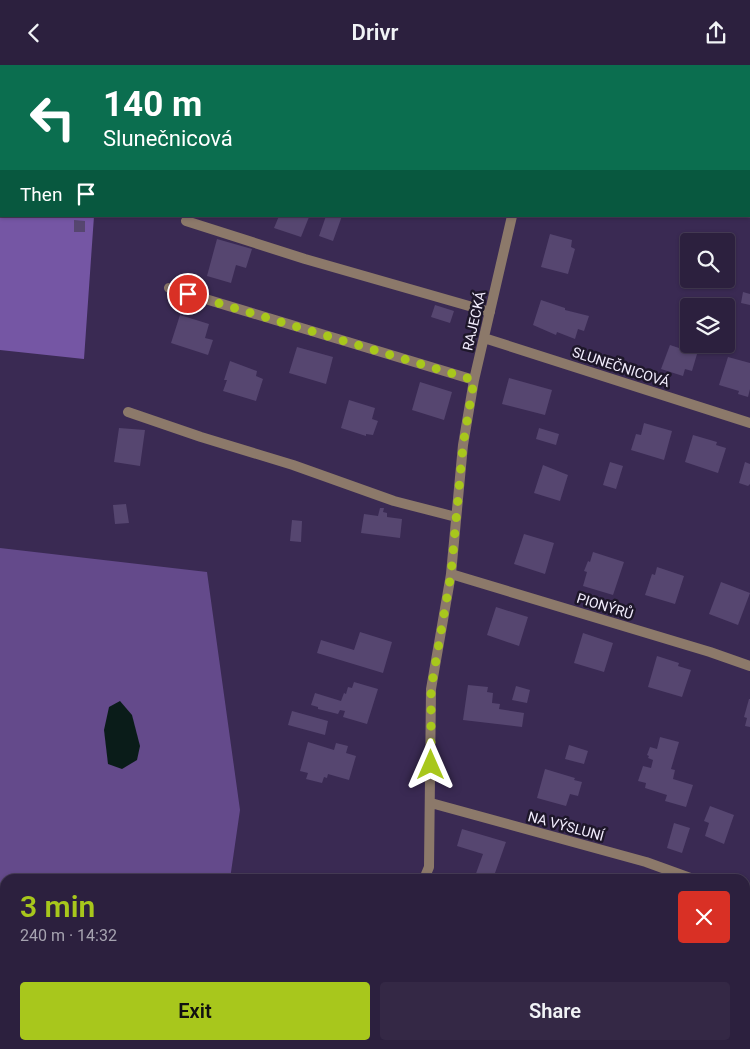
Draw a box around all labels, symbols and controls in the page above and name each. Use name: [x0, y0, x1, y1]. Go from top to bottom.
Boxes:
icon: back: [20, 19, 48, 47]
icon: share: [702, 19, 730, 47]
text: Drivr: [352, 20, 398, 45]
text: 140 m: [103, 84, 202, 125]
icon: left: [20, 85, 85, 150]
text: Slunečnicová: [103, 126, 233, 151]
icon: arrive: [72, 180, 100, 208]
text: Then: [20, 183, 62, 206]
map controls: [680, 233, 735, 353]
button: search: [680, 233, 735, 288]
pin: [167, 273, 209, 315]
icon: arrive: [174, 280, 202, 308]
street label: RAJECKÁ: [458, 290, 489, 352]
button: layers: [680, 298, 735, 353]
street label: SLUNEČNICOVÁ: [570, 343, 672, 390]
street label: PIONÝRŮ: [575, 589, 635, 622]
position arrow: [404, 738, 456, 790]
street label: NA VÝSLUNÍ: [526, 807, 607, 844]
text: 3 min: [20, 889, 95, 924]
button: close: [678, 891, 730, 943]
text: 240 m · 14:32: [20, 926, 117, 945]
button: Exit: [20, 982, 370, 1040]
button: Share: [380, 982, 730, 1040]

